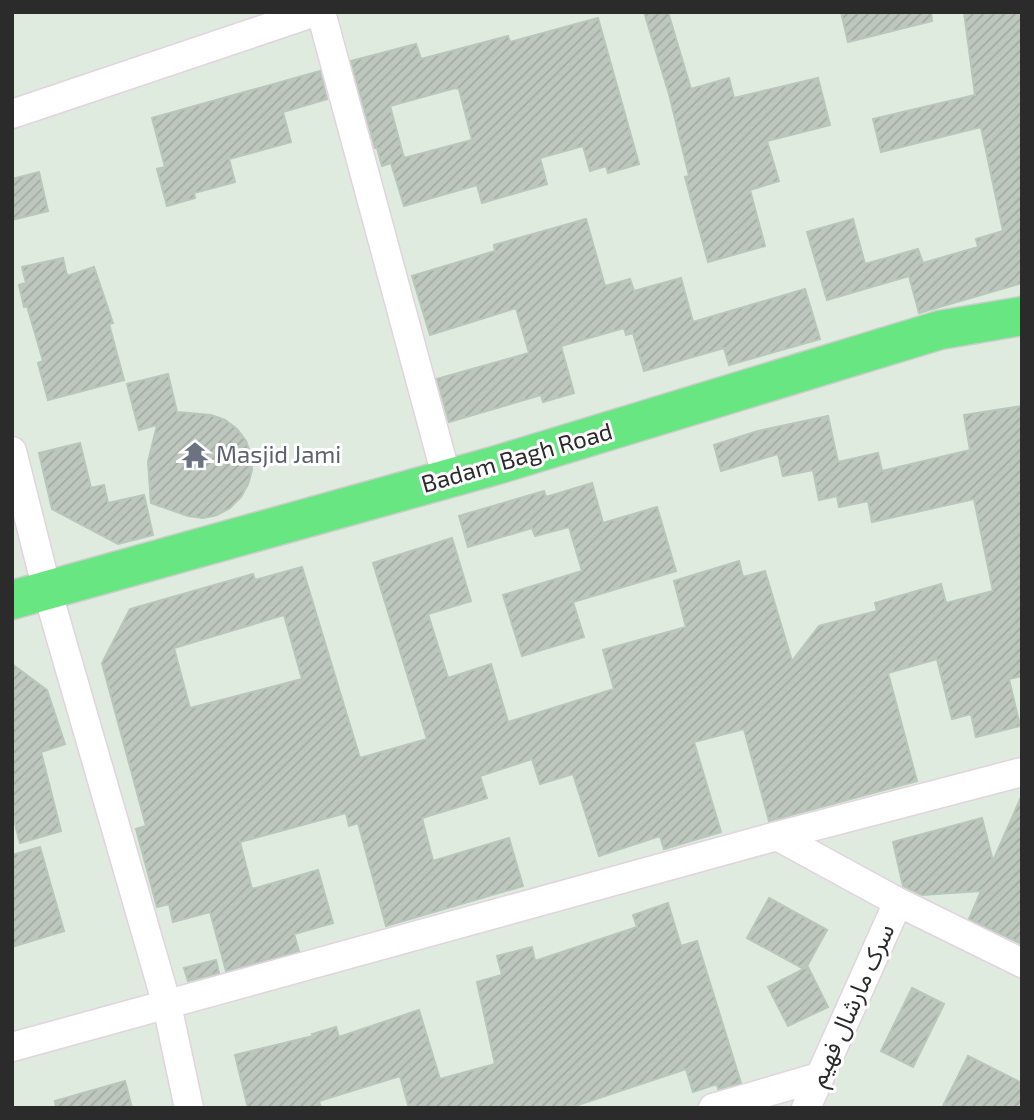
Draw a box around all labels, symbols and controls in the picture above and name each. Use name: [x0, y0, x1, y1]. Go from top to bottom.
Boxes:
street label: Badam Bagh Road: [418, 415, 615, 498]
place label: Masjid Jami: [216, 439, 341, 468]
temple icon: Masjid Jami: [180, 440, 210, 470]
street label: سرک مارشال فهیم: [802, 919, 903, 1092]

